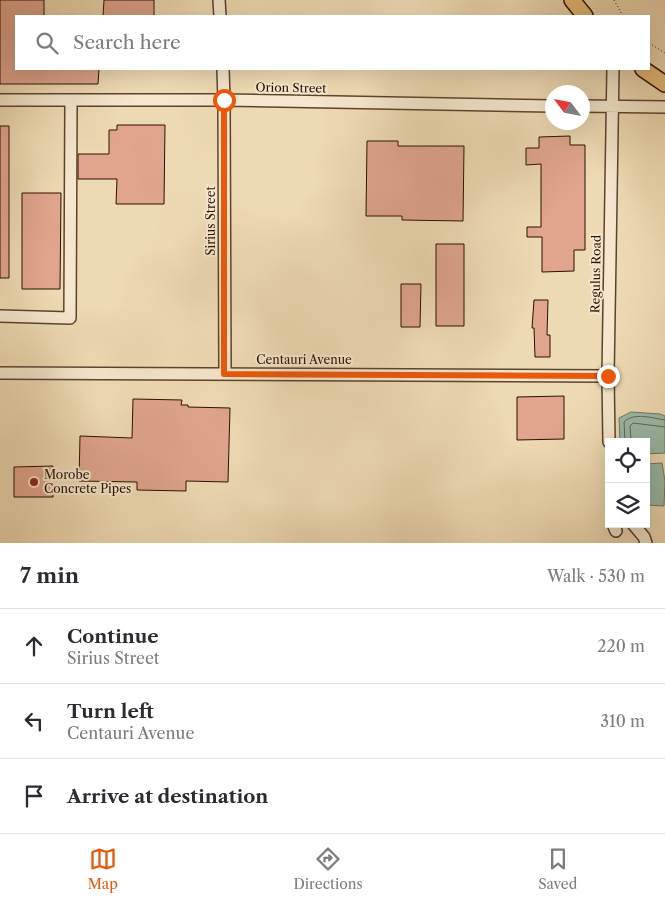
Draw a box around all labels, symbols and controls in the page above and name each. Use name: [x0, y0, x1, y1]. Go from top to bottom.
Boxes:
search box: [15, 15, 650, 70]
icon: search: [33, 29, 61, 57]
text: Search here: [73, 31, 181, 54]
street label: Orion Street: [256, 79, 327, 96]
north arrow: [545, 85, 590, 130]
route start: [213, 89, 236, 112]
street label: Sirius Street: [203, 186, 218, 256]
street label: Regulus Road: [587, 234, 604, 313]
street label: Centauri Avenue: [256, 352, 352, 367]
route end: [597, 365, 620, 388]
map controls: [605, 438, 650, 528]
button: locate: [605, 438, 650, 483]
place label: Morobe Concrete Pipes: [44, 467, 131, 496]
marker: Morobe Concrete Pipes: [28, 476, 40, 488]
button: layers: [605, 483, 650, 528]
text: 7 min: [20, 563, 79, 588]
text: Walk · 530 m: [547, 566, 645, 586]
text: Continue: [67, 625, 159, 648]
icon: ahead: [20, 632, 48, 660]
text: 220 m: [597, 636, 645, 656]
text: Sirius Street: [67, 648, 160, 668]
text: Turn left: [67, 700, 154, 723]
icon: left: [20, 707, 48, 735]
text: 310 m: [600, 711, 645, 731]
text: Centauri Avenue: [67, 723, 194, 743]
icon: arrive: [20, 782, 48, 810]
text: Arrive at destination: [67, 785, 268, 808]
tab: Map: [88, 845, 118, 893]
tab: Directions: [293, 845, 363, 893]
tab: Saved: [538, 845, 577, 893]

